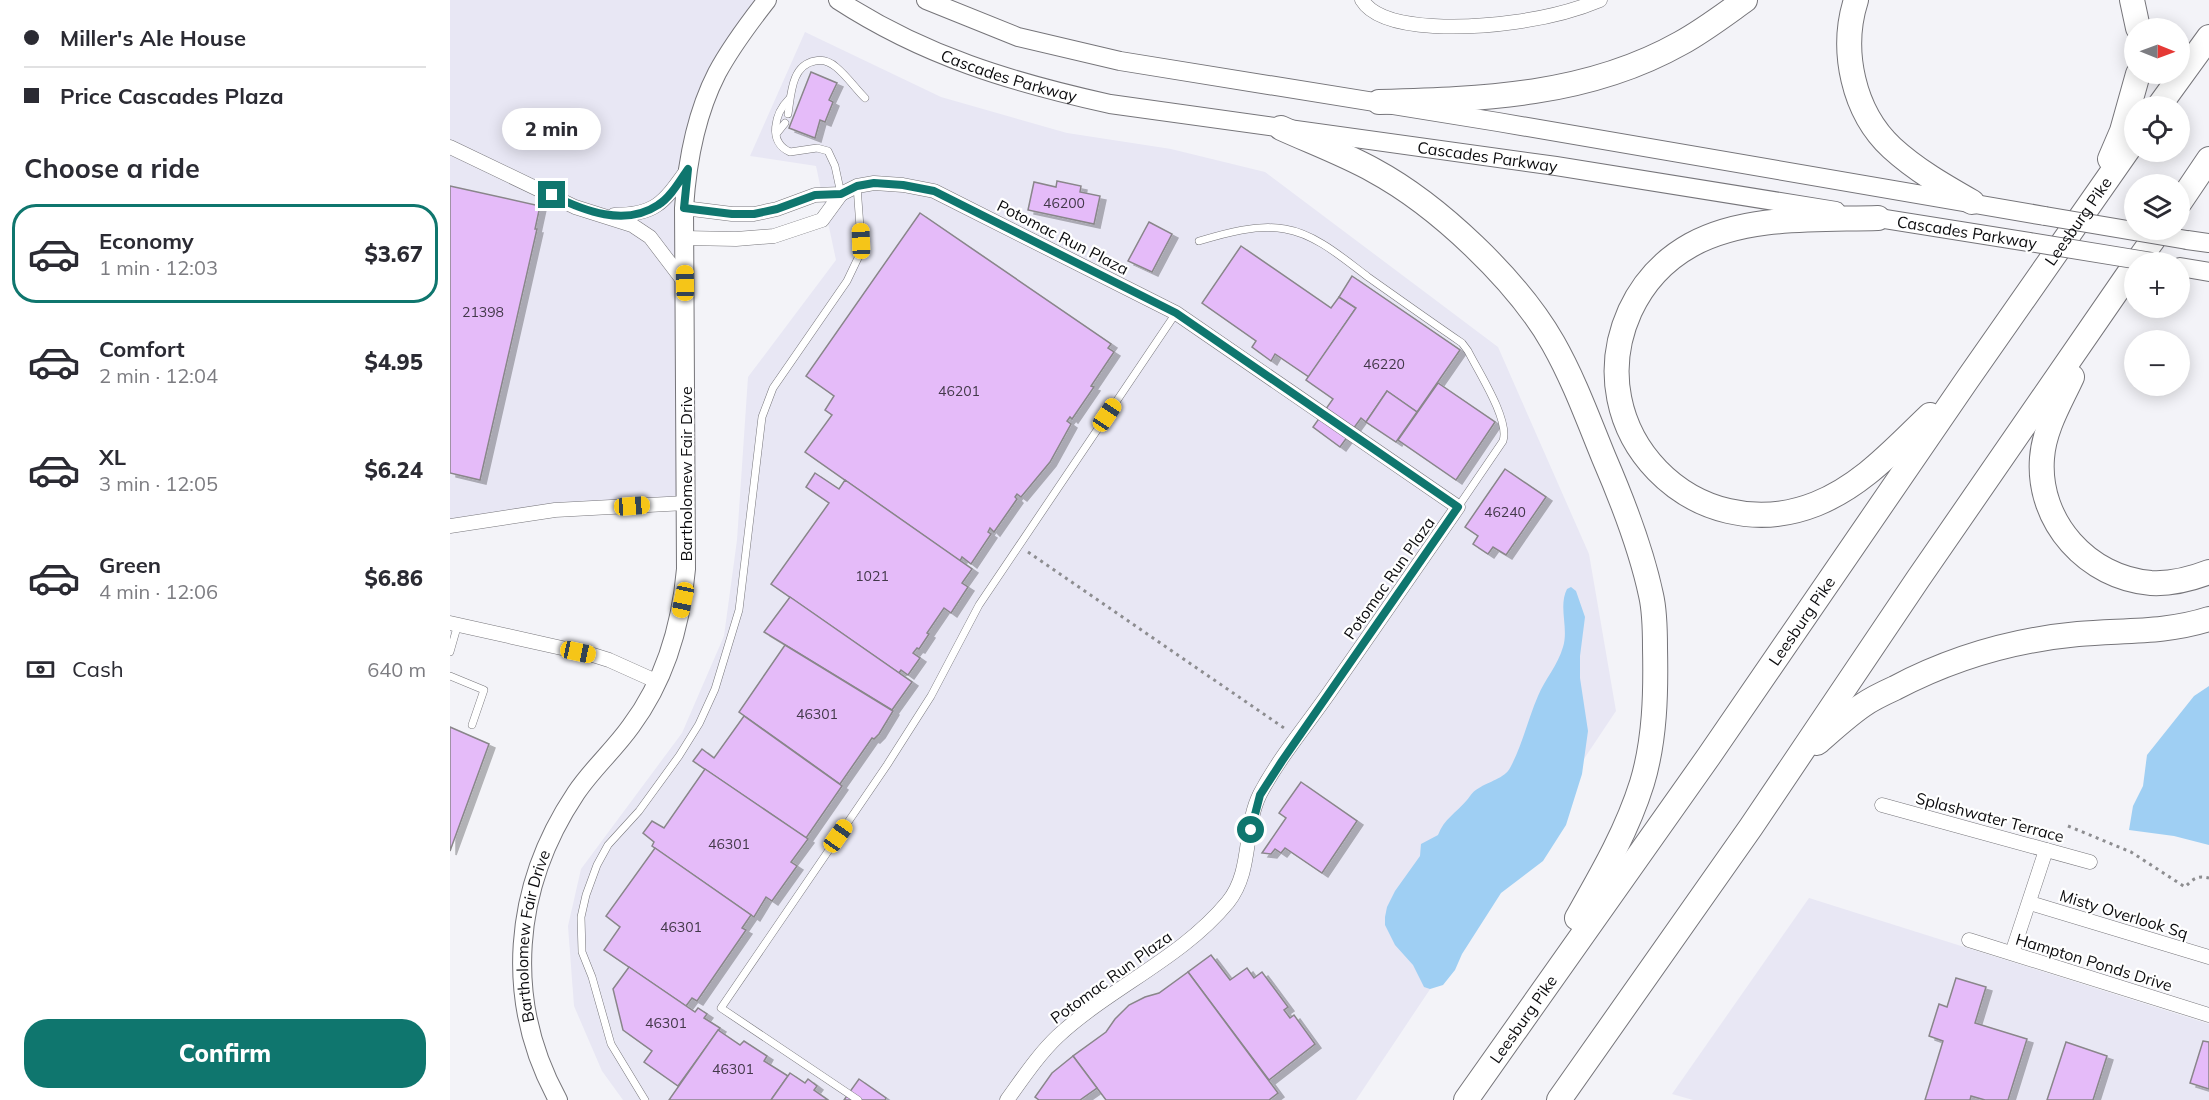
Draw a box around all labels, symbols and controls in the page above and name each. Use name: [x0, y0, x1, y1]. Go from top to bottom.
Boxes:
north arrow: [2124, 18, 2190, 84]
map controls: [2124, 18, 2190, 396]
text: Miller's Ale House: [60, 24, 246, 52]
street label: Cascades Parkway: [938, 45, 1080, 106]
text: Price Cascades Plaza: [60, 82, 284, 110]
button: locate: [2124, 96, 2190, 162]
callout: 2 min: [502, 108, 602, 150]
text: 2 min: [525, 116, 578, 141]
street label: Cascades Parkway: [1416, 137, 1559, 176]
text: Choose a ride: [24, 151, 200, 185]
street label: Leesburg Pike: [2040, 173, 2116, 269]
button: layers: [2124, 174, 2190, 240]
route end: [538, 181, 565, 208]
house number: 46200: [1043, 194, 1085, 212]
street label: Potomac Run Plaza: [994, 195, 1132, 279]
street label: Cascades Parkway: [1896, 211, 2039, 253]
car: [851, 223, 871, 259]
icon: car: [27, 227, 81, 281]
text: Economy: [99, 227, 194, 255]
text: $3.67: [364, 240, 423, 268]
button: +: [2124, 252, 2190, 318]
text: 1 min · 12:03: [99, 255, 218, 280]
car: [676, 265, 694, 301]
house number: 21398: [462, 303, 504, 321]
button: −: [2124, 330, 2190, 396]
icon: car: [27, 335, 81, 389]
text: Comfort: [99, 335, 185, 363]
text: $4.95: [364, 348, 423, 376]
house number: 46220: [1363, 355, 1405, 373]
text: 2 min · 12:04: [99, 363, 218, 388]
house number: 46201: [938, 382, 980, 400]
street label: Bartholomew Fair Drive: [676, 386, 696, 562]
car: [1089, 395, 1125, 435]
icon: car: [27, 443, 81, 497]
text: XL: [99, 443, 126, 471]
text: $6.24: [364, 456, 423, 484]
text: 3 min · 12:05: [99, 471, 218, 496]
car: [613, 496, 651, 516]
house number: 46240: [1484, 503, 1526, 521]
street label: Potomac Run Plaza: [1339, 513, 1439, 643]
icon: car: [27, 551, 81, 605]
text: Green: [99, 551, 161, 579]
text: $6.86: [364, 564, 423, 592]
house number: 1021: [855, 567, 889, 585]
street label: Leesburg Pike: [1764, 573, 1839, 669]
text: 4 min · 12:06: [99, 579, 218, 604]
car: [670, 581, 696, 619]
car: [559, 639, 597, 665]
icon: cash: [24, 653, 57, 686]
text: Cash: [72, 655, 124, 683]
text: 640 m: [367, 657, 426, 682]
house number: 46301: [796, 705, 838, 723]
street label: Splashwater Terrace: [1914, 788, 2066, 846]
car: [820, 816, 856, 856]
route start: [1237, 816, 1264, 843]
house number: 46301: [708, 835, 750, 853]
street label: Bartholomew Fair Drive: [512, 847, 554, 1024]
street label: Misty Overlook Sq: [2057, 885, 2191, 943]
house number: 46301: [660, 918, 702, 936]
street label: Potomac Run Plaza: [1046, 926, 1176, 1028]
street label: Hampton Ponds Drive: [2013, 929, 2175, 995]
street label: Leesburg Pike: [1485, 971, 1561, 1067]
house number: 46301: [645, 1014, 687, 1032]
button: Confirm: [24, 1019, 426, 1088]
house number: 46301: [712, 1060, 754, 1078]

